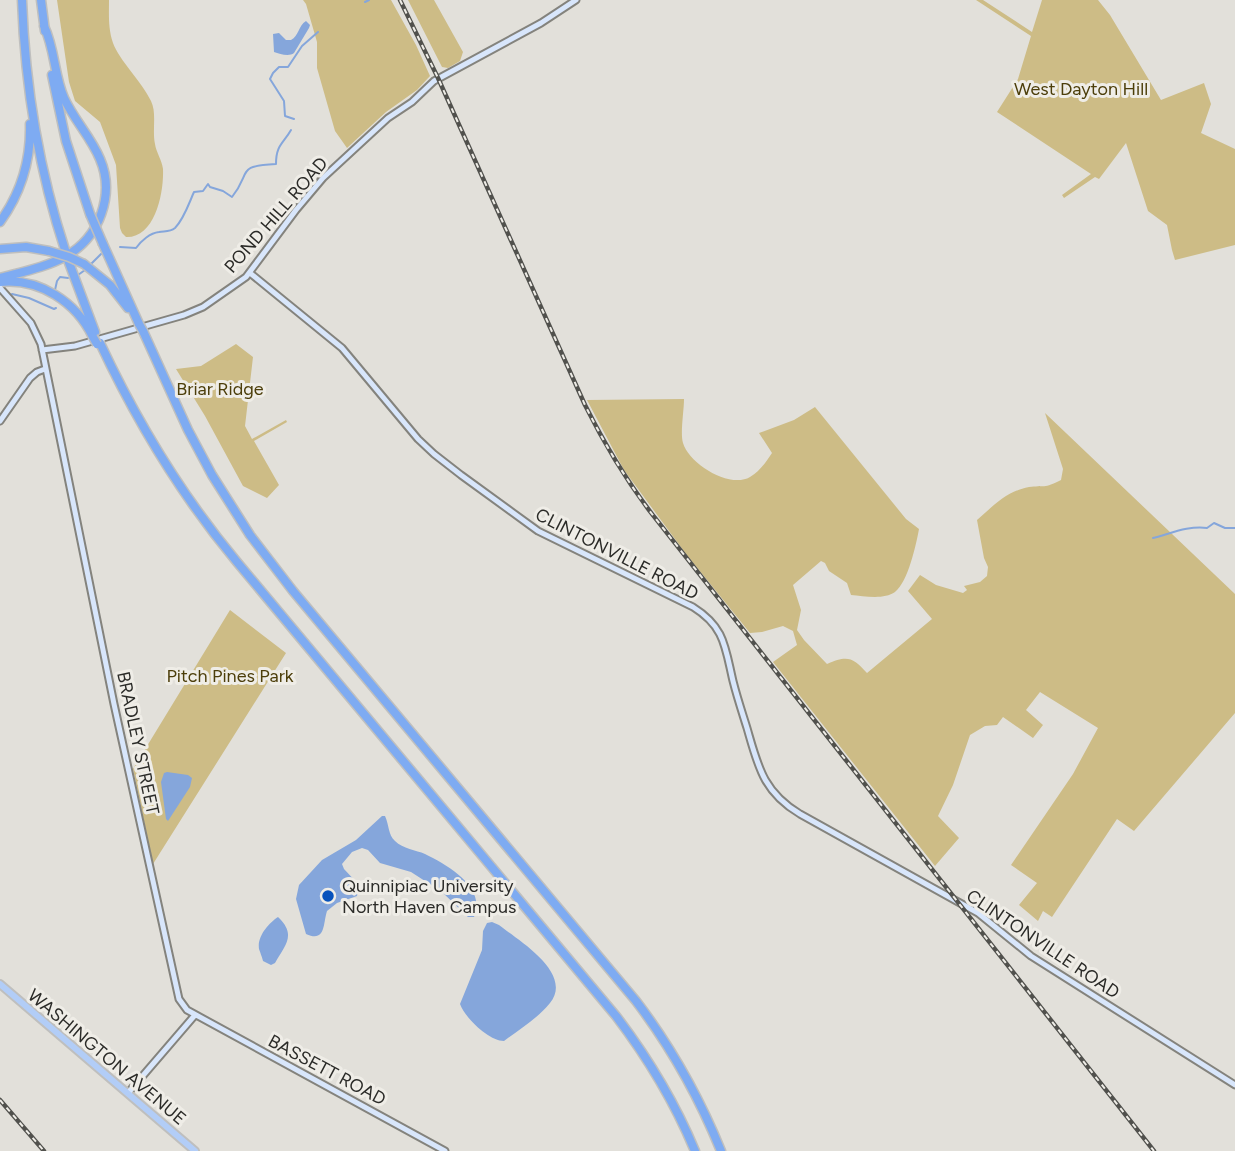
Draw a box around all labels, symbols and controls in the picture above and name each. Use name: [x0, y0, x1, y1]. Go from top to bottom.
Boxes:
park label: West Dayton Hill: [1014, 78, 1148, 100]
street label: POND HILL ROAD: [220, 152, 332, 278]
park label: Briar Ridge: [176, 378, 264, 400]
street label: CLINTONVILLE ROAD: [532, 503, 702, 605]
park label: Pitch Pines Park: [166, 665, 294, 687]
street label: BRADLEY STREET: [112, 669, 164, 817]
place label: Quinnipiac University North Haven Campus: [342, 875, 516, 918]
street label: CLINTONVILLE ROAD: [962, 885, 1124, 1003]
marker: Quinnipiac University North Haven Campus: [320, 888, 336, 904]
street label: WASHINGTON AVENUE: [23, 984, 191, 1130]
street label: BASSETT ROAD: [264, 1030, 390, 1110]

